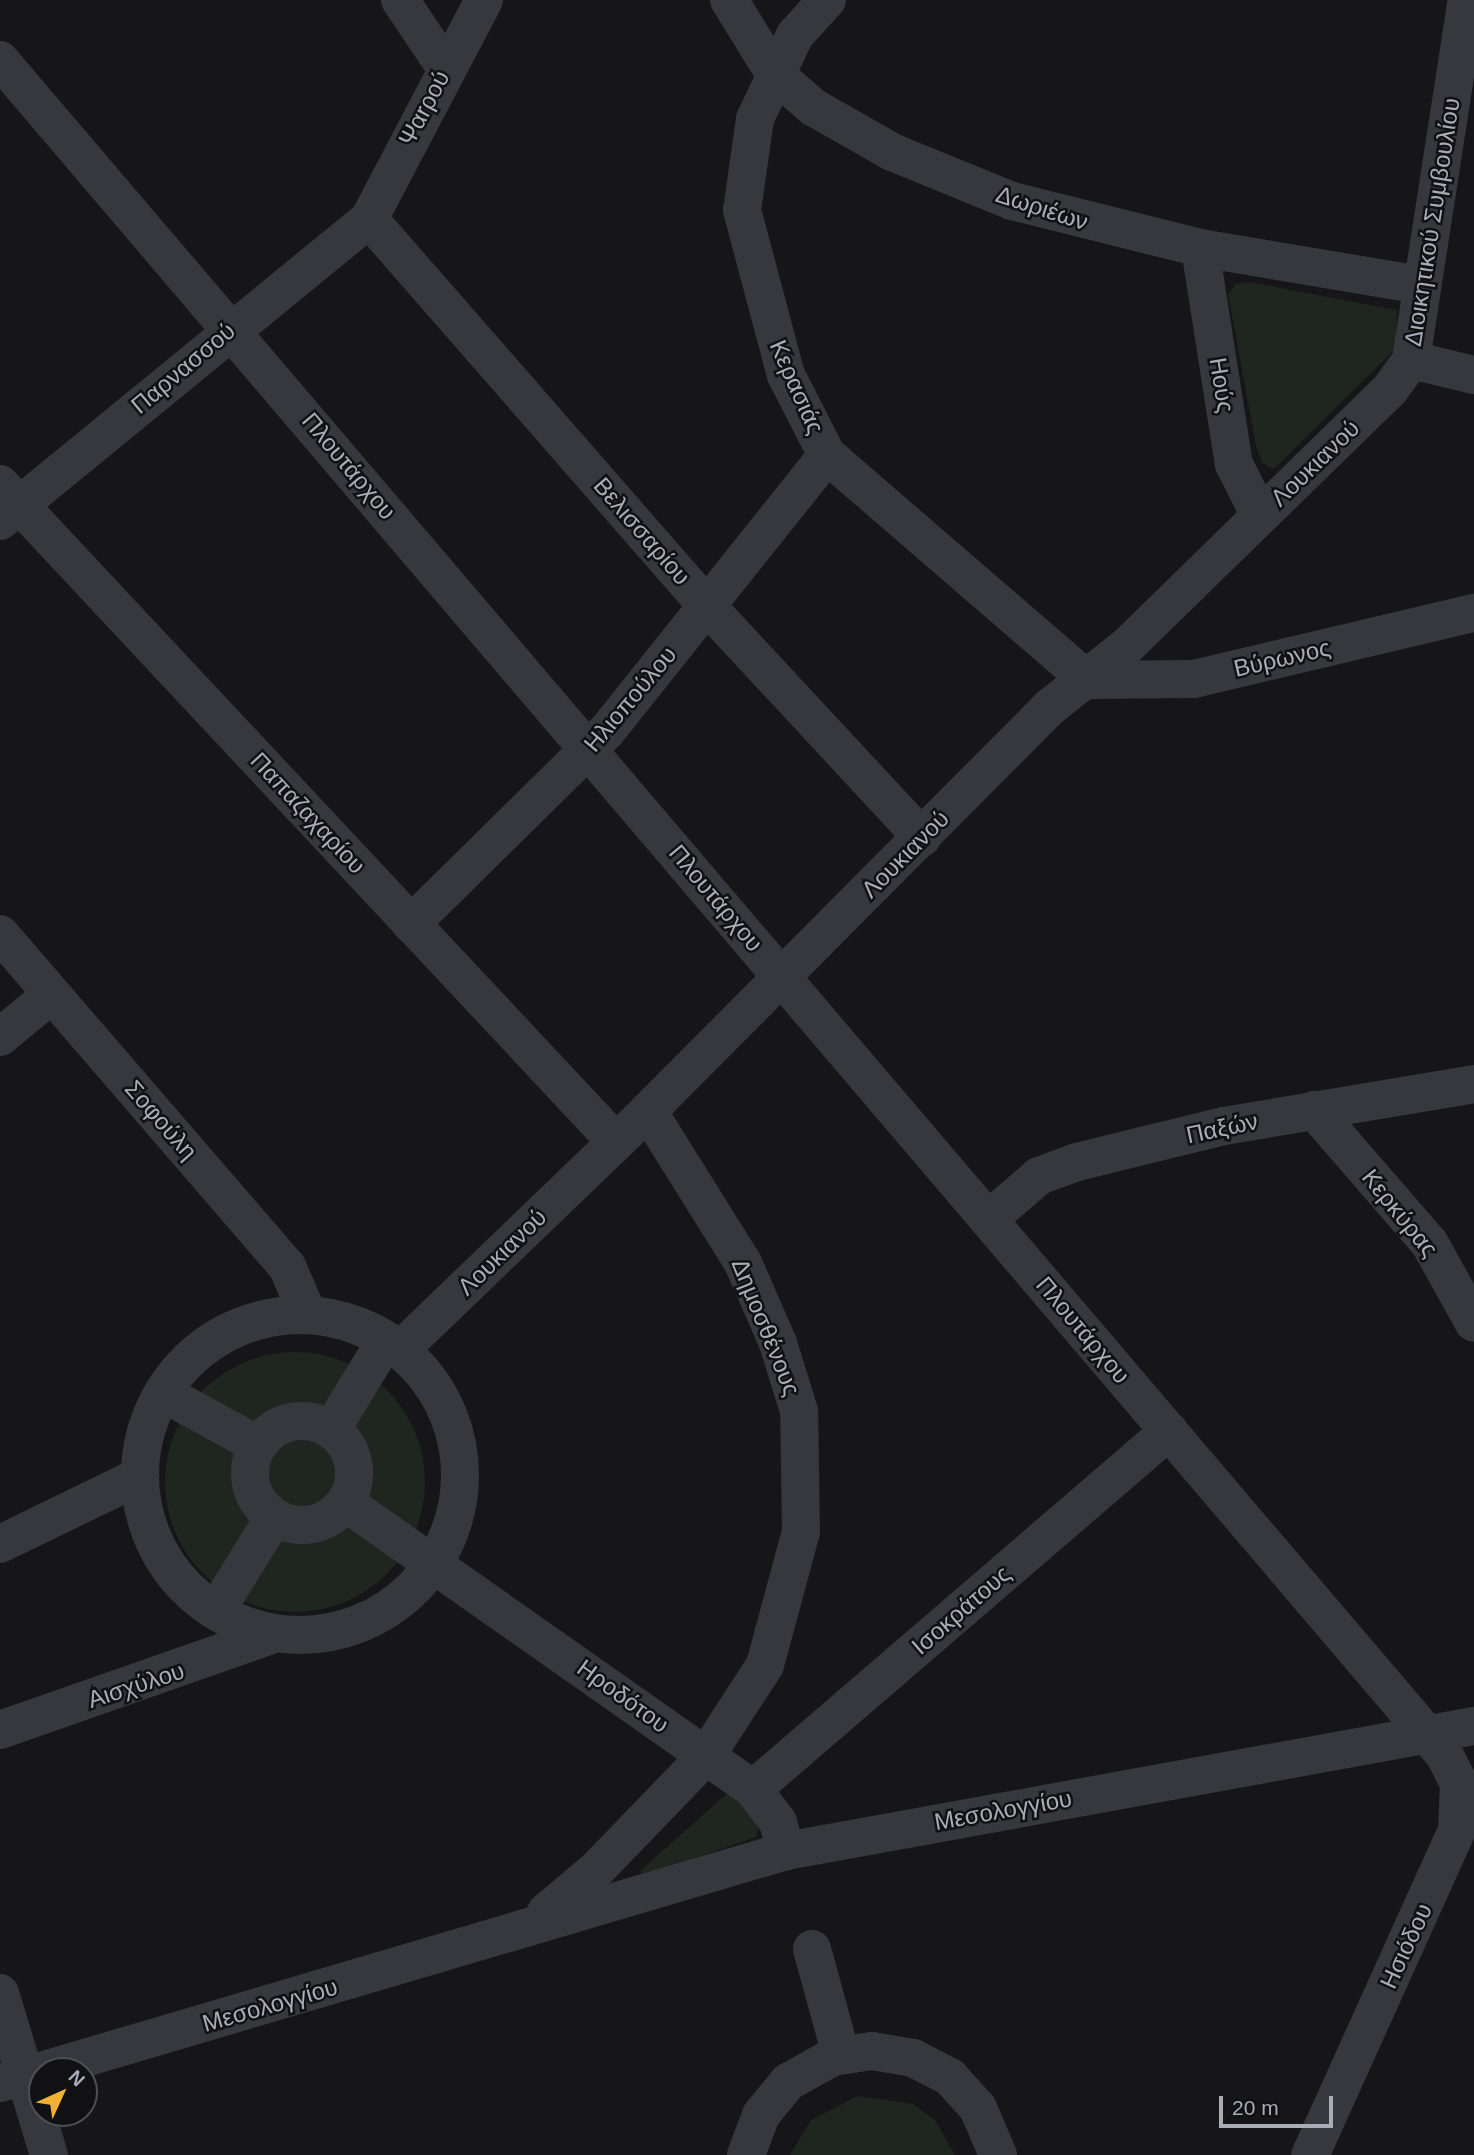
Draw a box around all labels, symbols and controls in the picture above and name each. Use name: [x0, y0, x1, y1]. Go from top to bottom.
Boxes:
street label: Ψαrρού: [392, 65, 456, 151]
street label: Διοικητικού Συμβουλίου: [1398, 96, 1466, 348]
street label: Δωριέων: [992, 180, 1092, 236]
street label: Παρνασσού: [125, 316, 241, 420]
street label: Κερασιάς: [764, 336, 830, 438]
street label: Ηούς: [1203, 355, 1241, 415]
street label: Πλουτάρχου: [296, 407, 402, 525]
street label: Λουκιανού: [1265, 414, 1365, 512]
street label: Βελισσαρίου: [588, 471, 696, 591]
street label: Βύρωνος: [1231, 633, 1333, 683]
street label: Ηλιοπούλου: [578, 641, 682, 757]
street label: Παπαζαχαρίου: [244, 746, 372, 880]
street label: Λουκιανού: [855, 804, 955, 904]
street label: Πλουτάρχου: [663, 839, 769, 957]
street label: Σοφούλη: [119, 1074, 203, 1166]
street label: Παξών: [1183, 1106, 1261, 1150]
street label: Κερκύρας: [1356, 1163, 1444, 1263]
street label: Λουκιανού: [452, 1203, 552, 1301]
street label: Δημοσθένους: [725, 1254, 807, 1400]
street label: Πλουτάρχου: [1030, 1271, 1136, 1389]
street label: Ισοκράτους: [906, 1559, 1016, 1661]
street label: Ηροδότου: [572, 1653, 674, 1739]
street label: Αισχύλου: [84, 1656, 188, 1714]
street label: Μεσολογγίου: [932, 1784, 1074, 1836]
street label: Ησιόδου: [1374, 1899, 1438, 1993]
street label: Μεσολογγίου: [199, 1972, 341, 2038]
north arrow: [28, 2057, 98, 2127]
text: N: [65, 2066, 89, 2090]
scale bar: [1222, 2082, 1336, 2126]
text: 20 m: [1232, 2096, 1279, 2119]

